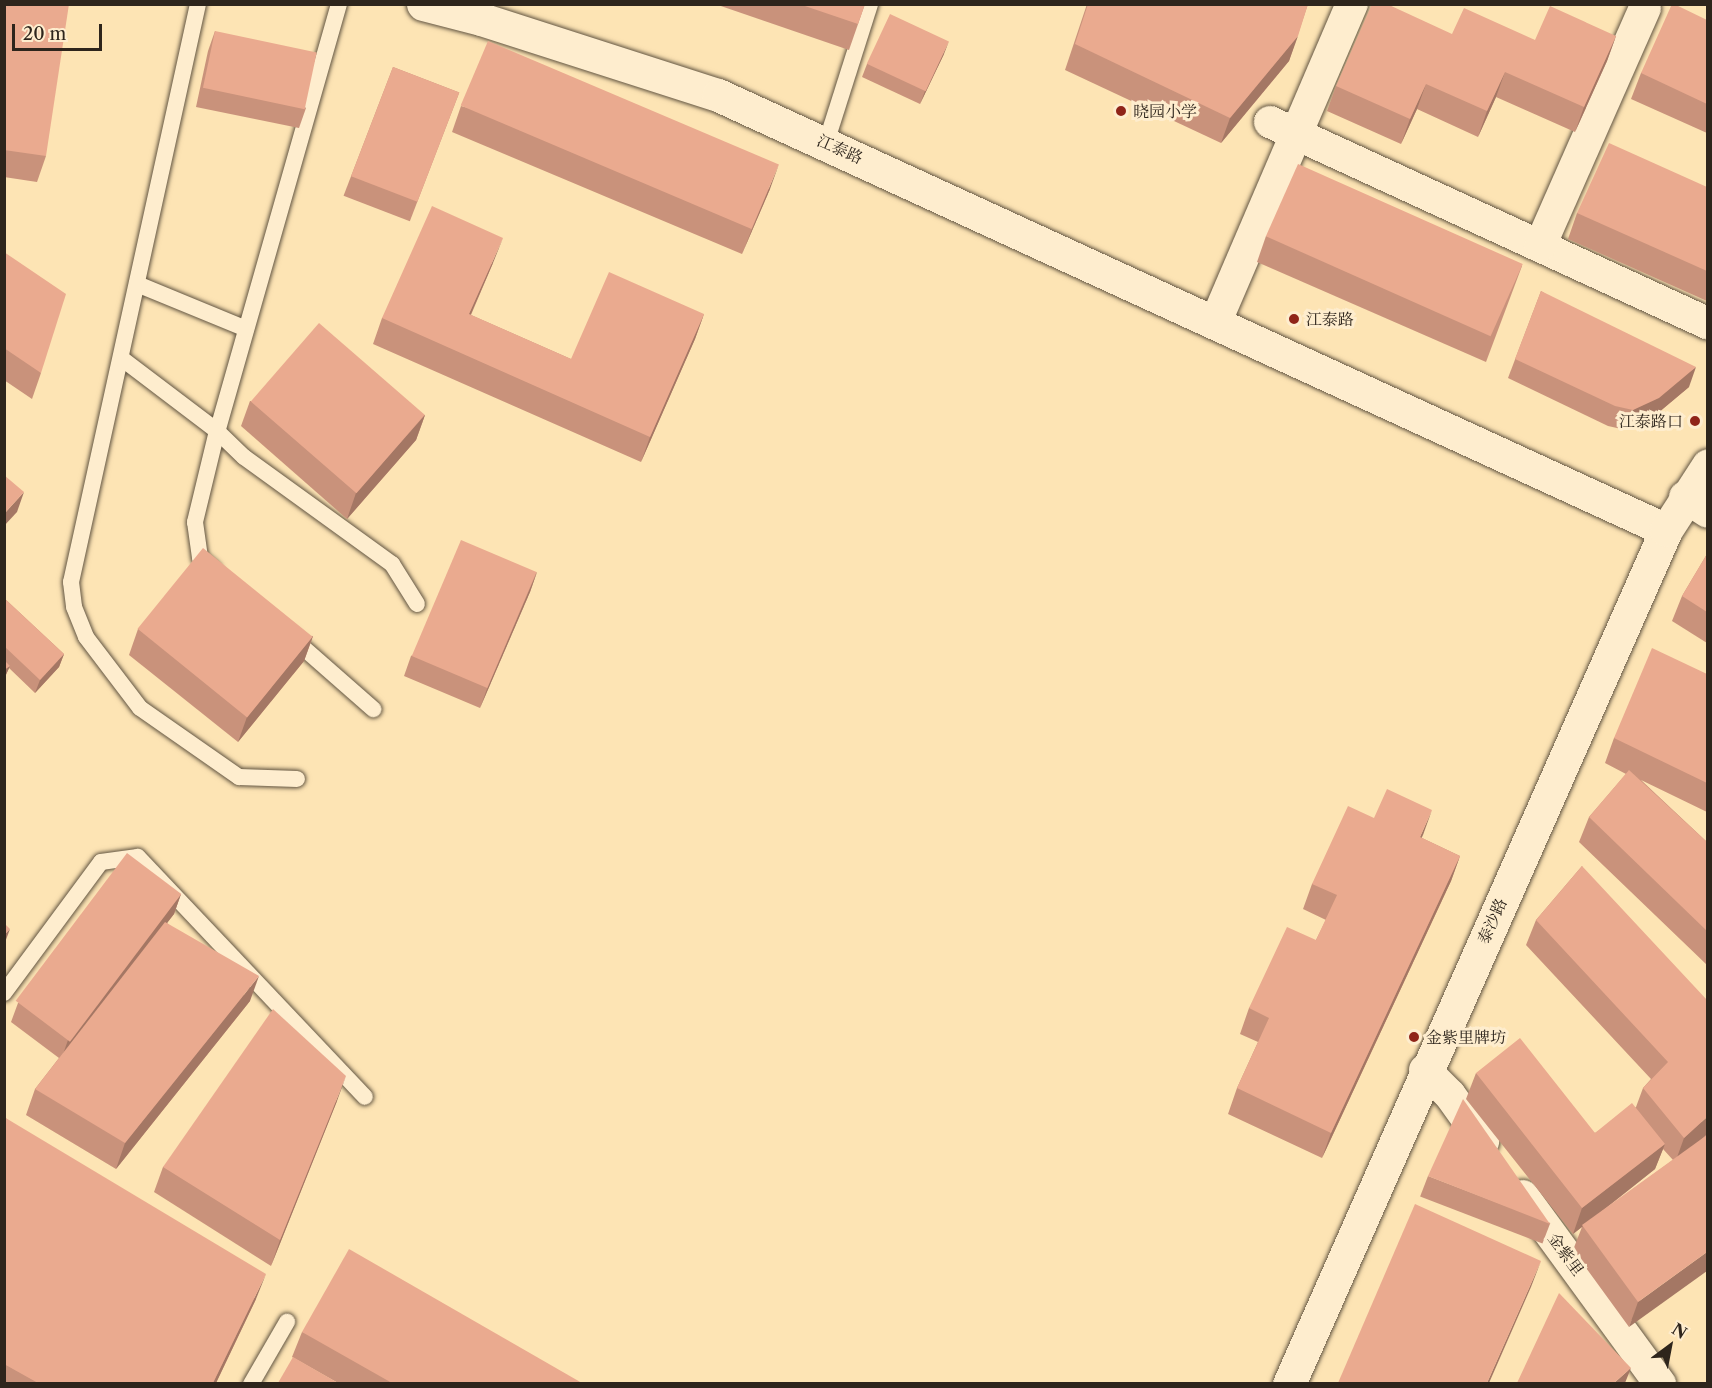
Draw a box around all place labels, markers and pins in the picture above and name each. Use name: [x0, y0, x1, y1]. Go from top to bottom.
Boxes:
place label: 晓园小学: [1133, 101, 1197, 121]
marker: 晓园小学: [1114, 104, 1128, 118]
place label: 江泰路: [1306, 309, 1354, 329]
marker: 江泰路: [1287, 312, 1301, 326]
place label: 江泰路口: [1619, 411, 1683, 431]
marker: 江泰路口: [1688, 414, 1702, 428]
place label: 金紫里牌坊: [1426, 1027, 1506, 1047]
marker: 金紫里牌坊: [1407, 1030, 1421, 1044]

